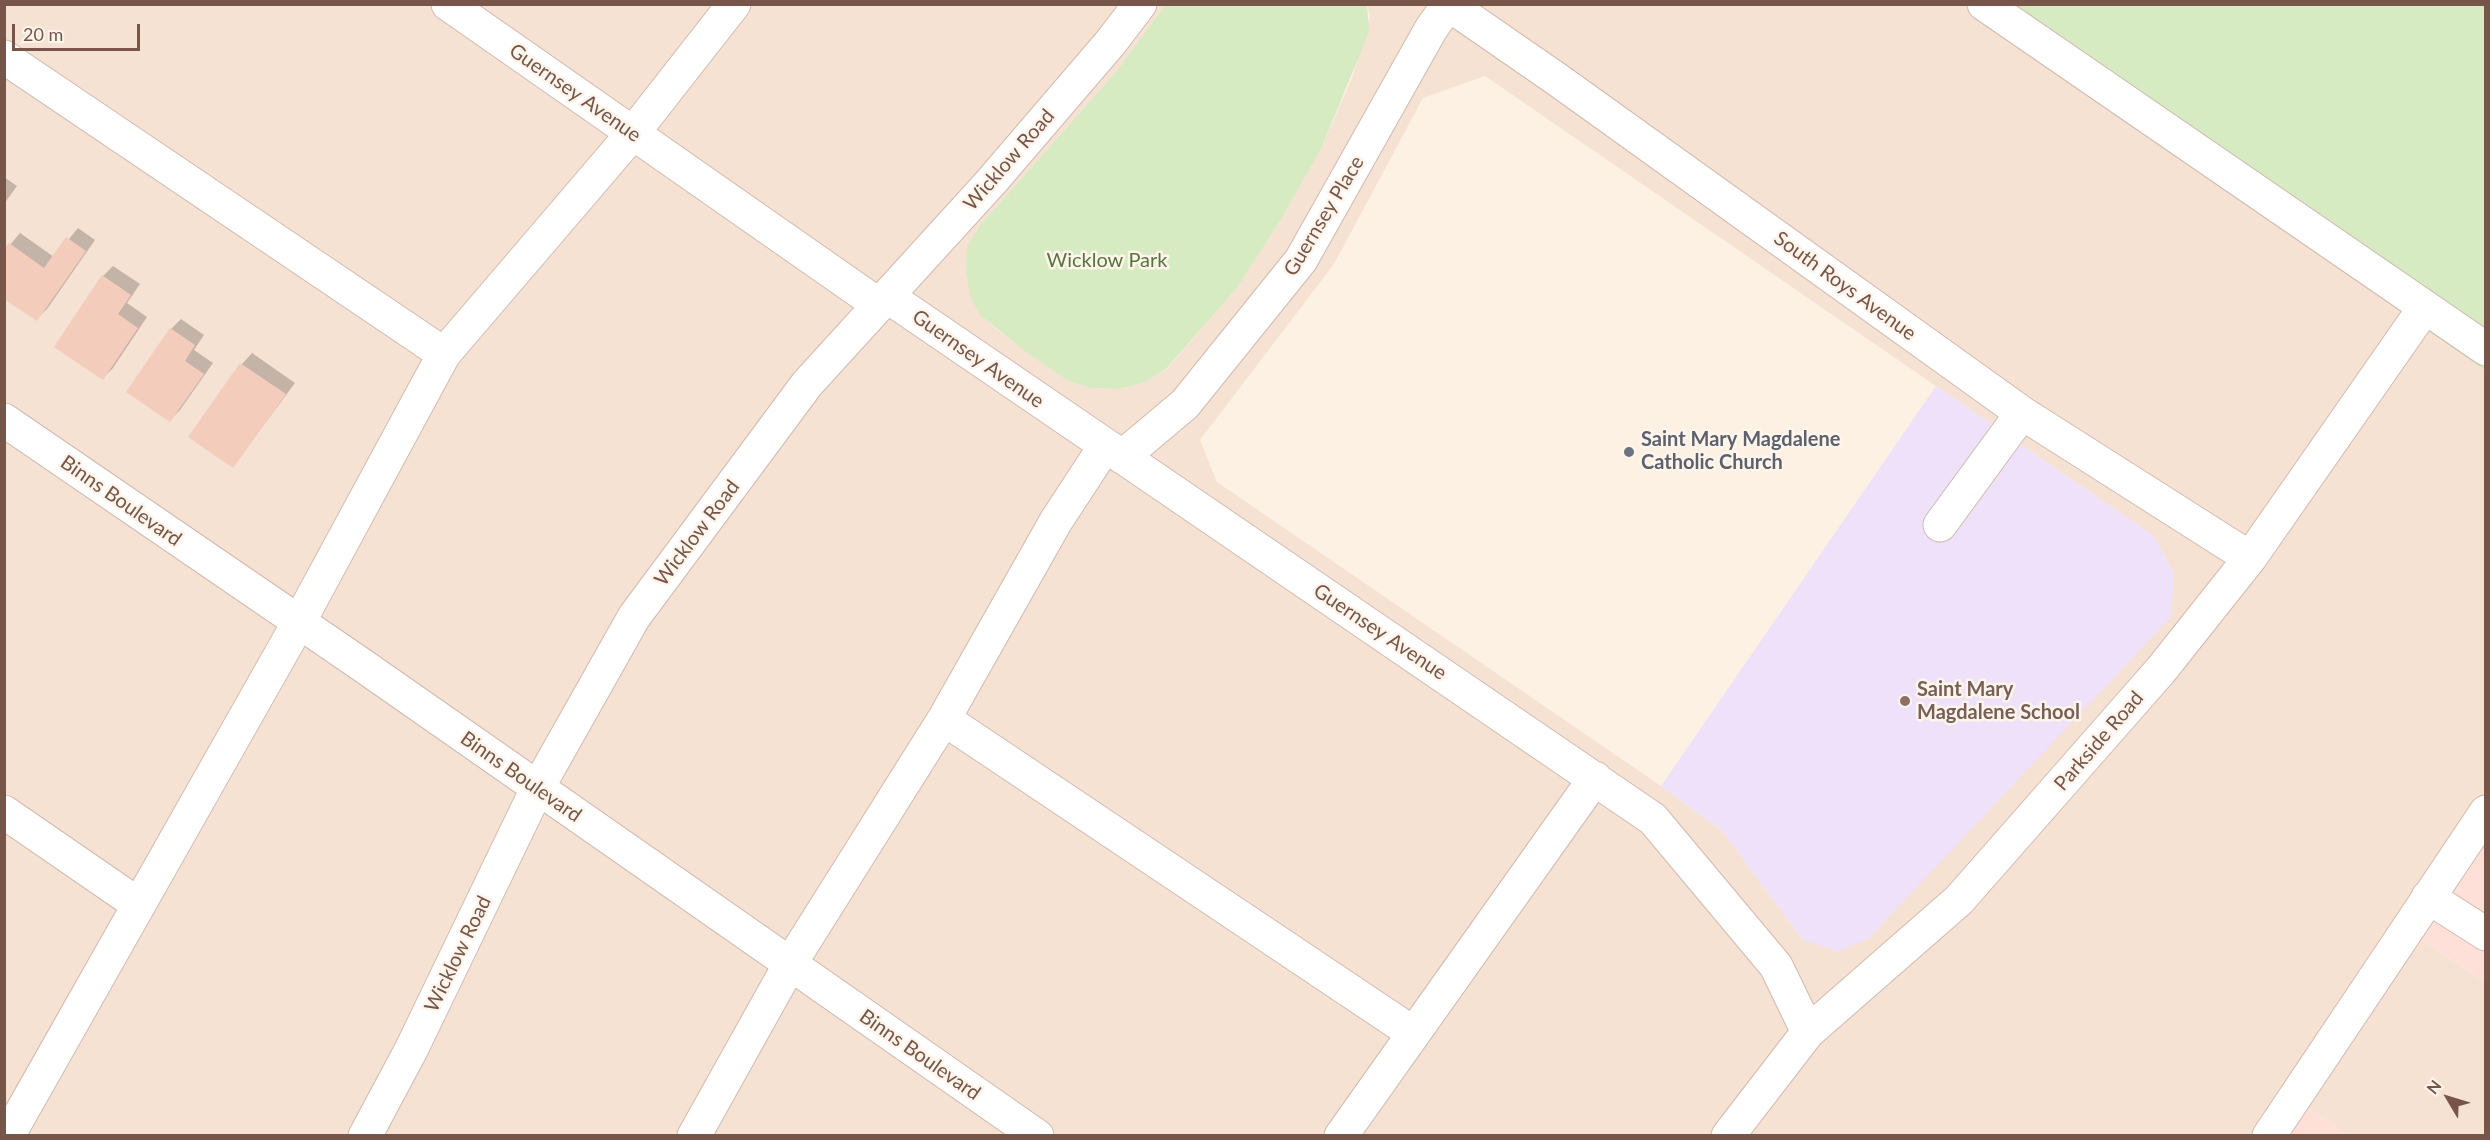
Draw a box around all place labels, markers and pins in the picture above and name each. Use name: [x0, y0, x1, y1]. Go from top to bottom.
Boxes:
place label: Saint Mary Magdalene Catholic Church: [1641, 428, 1840, 475]
marker: Saint Mary Magdalene Catholic Church: [1622, 445, 1636, 459]
place label: Saint Mary Magdalene School: [1917, 678, 2080, 725]
marker: Saint Mary Magdalene School: [1898, 694, 1912, 708]

